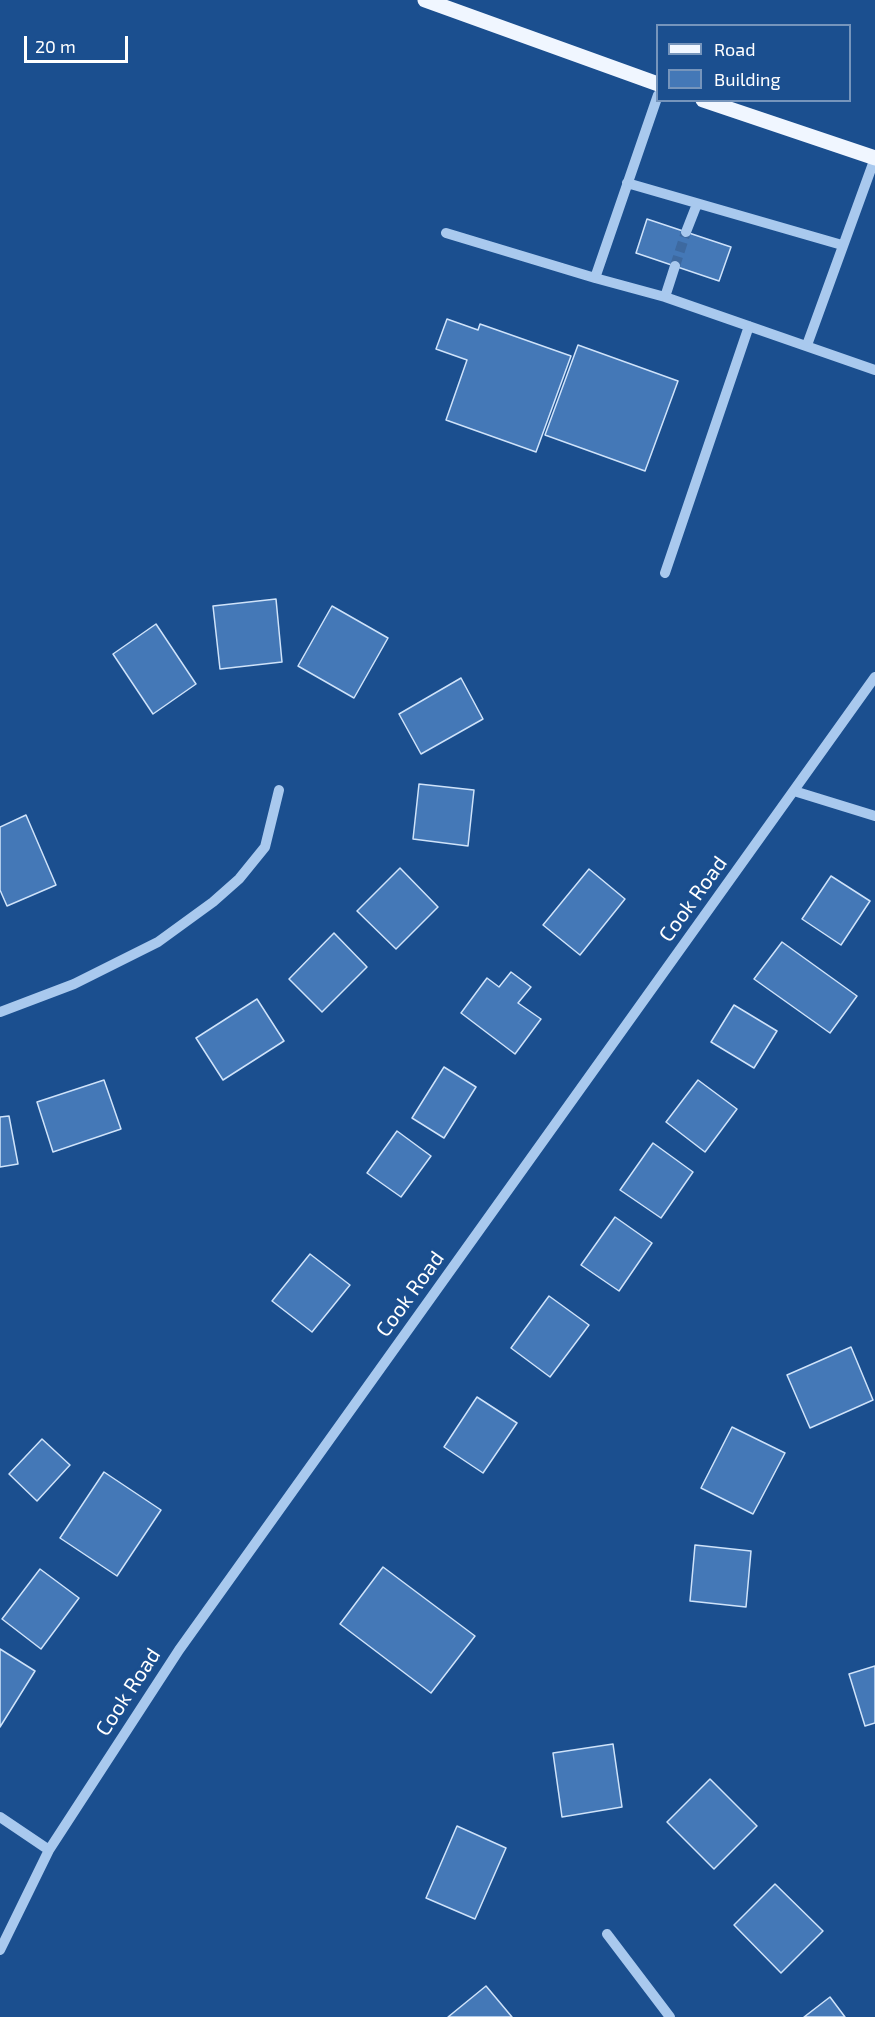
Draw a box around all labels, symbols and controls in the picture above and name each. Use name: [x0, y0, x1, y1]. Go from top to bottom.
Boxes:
scale bar: [27, 24, 130, 62]
legend: [656, 24, 851, 102]
text: 20 m: [35, 35, 76, 57]
text: Road: [714, 38, 755, 60]
text: Building: [714, 68, 781, 90]
street label: Cook Road: [654, 851, 732, 947]
street label: Cook Road: [371, 1246, 449, 1342]
street label: Cook Road: [90, 1643, 166, 1741]

